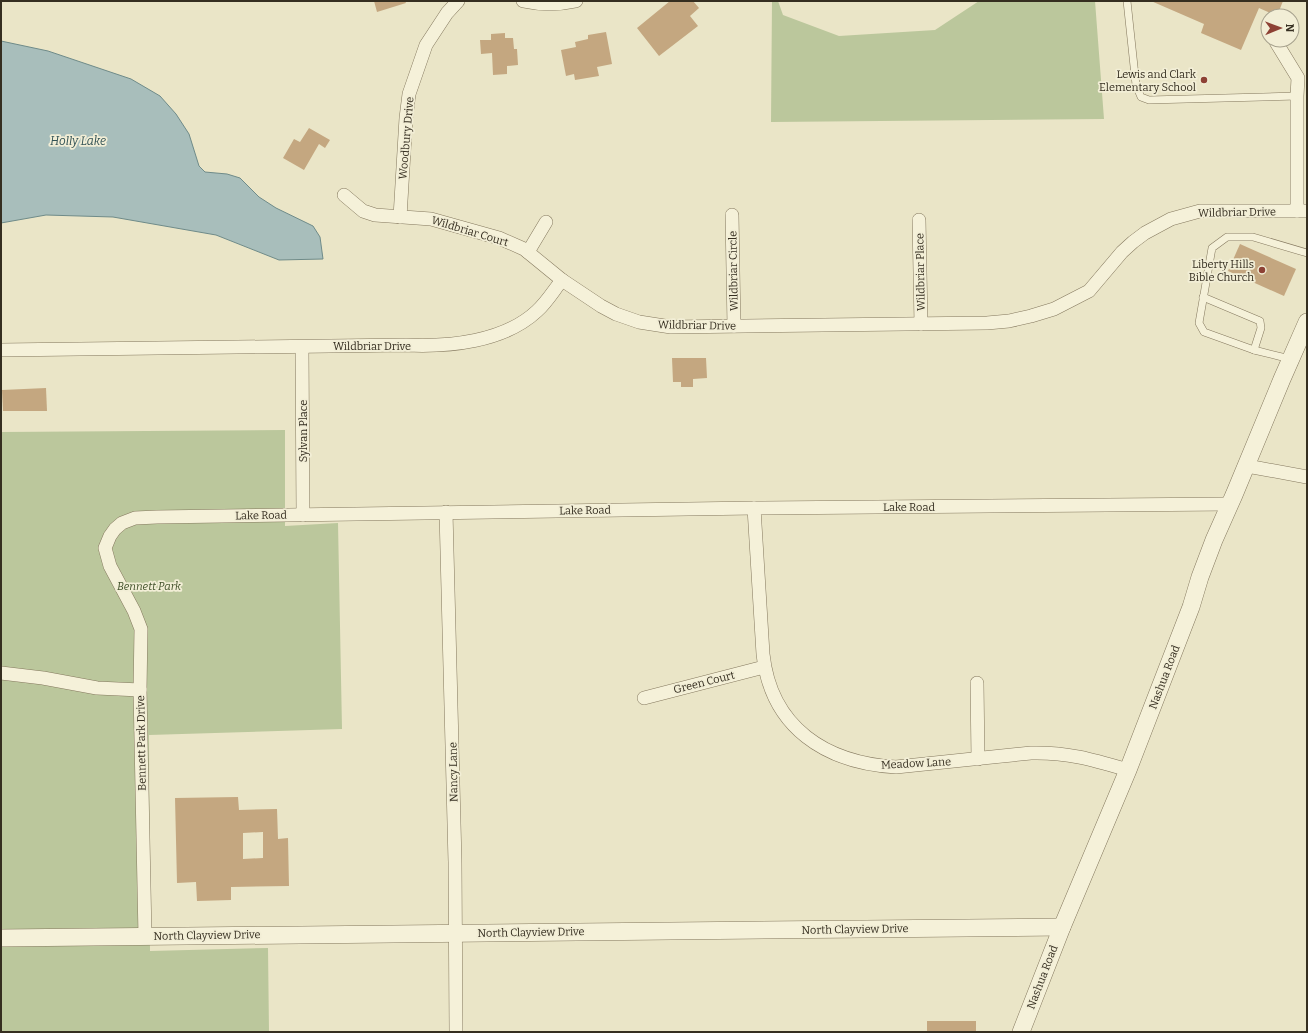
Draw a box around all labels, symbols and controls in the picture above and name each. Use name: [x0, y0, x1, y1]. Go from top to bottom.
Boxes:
north arrow: [1260, 8, 1300, 48]
text: N: [1283, 23, 1296, 33]
place label: Lewis and Clark Elementary School: [1099, 68, 1197, 94]
marker: Lewis and Clark Elementary School: [1199, 75, 1209, 85]
street label: Woodbury Drive: [396, 96, 417, 180]
water label: Holly Lake: [50, 134, 106, 148]
street label: Wildbriar Drive: [1198, 205, 1276, 220]
street label: Wildbriar Court: [430, 214, 510, 249]
street label: Wildbriar Circle: [726, 231, 741, 311]
street label: Wildbriar Place: [913, 233, 928, 311]
place label: Liberty Hills Bible Church: [1189, 258, 1254, 284]
marker: Liberty Hills Bible Church: [1257, 265, 1267, 275]
street label: Wildbriar Drive: [658, 318, 736, 333]
street label: Wildbriar Drive: [333, 340, 411, 353]
street label: Sylvan Place: [297, 400, 310, 462]
street label: Lake Road: [883, 501, 935, 514]
street label: Lake Road: [559, 504, 612, 517]
street label: Lake Road: [235, 509, 288, 522]
park label: Bennett Park: [117, 580, 182, 593]
street label: Nashua Road: [1146, 643, 1183, 711]
street label: Green Court: [672, 669, 736, 696]
street label: Bennett Park Drive: [134, 695, 149, 791]
street label: Nancy Lane: [446, 742, 461, 802]
street label: Meadow Lane: [881, 755, 951, 772]
street label: North Clayview Drive: [801, 922, 909, 937]
street label: North Clayview Drive: [477, 925, 585, 940]
street label: North Clayview Drive: [153, 928, 261, 943]
street label: Nashua Road: [1024, 943, 1061, 1011]

